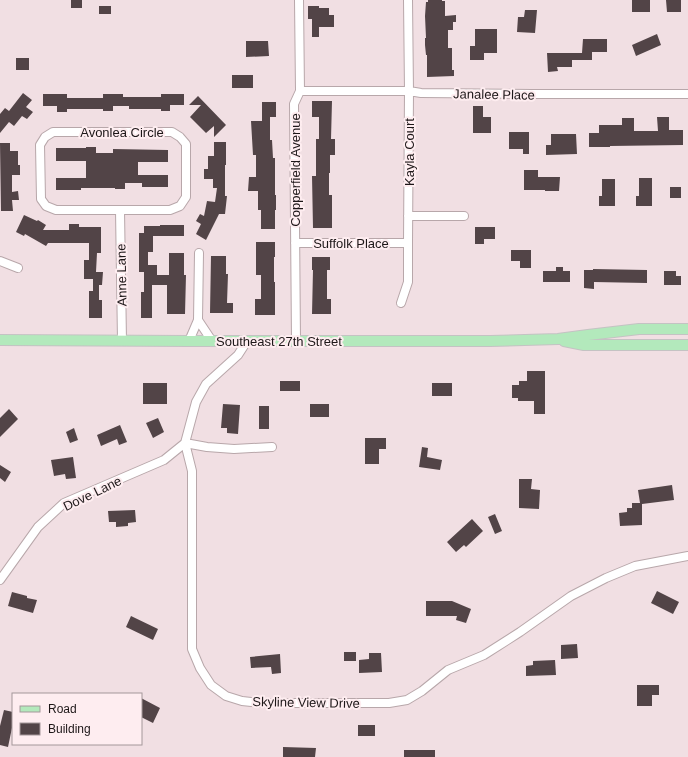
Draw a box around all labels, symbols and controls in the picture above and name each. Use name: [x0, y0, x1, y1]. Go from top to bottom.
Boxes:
street label: Janalee Place: [453, 86, 535, 103]
street label: Copperfield Avenue: [288, 113, 303, 227]
street label: Kayla Court: [402, 118, 417, 186]
street label: Avonlea Circle: [80, 125, 164, 140]
street label: Suffolk Place: [313, 236, 389, 251]
street label: Anne Lane: [113, 243, 130, 307]
street label: Southeast 27th Street: [216, 334, 342, 349]
street label: Dove Lane: [61, 473, 124, 514]
legend: [12, 693, 142, 745]
street label: Skyline View Drive: [252, 694, 360, 711]
text: Road: [48, 702, 77, 716]
text: Building: [48, 722, 91, 736]

